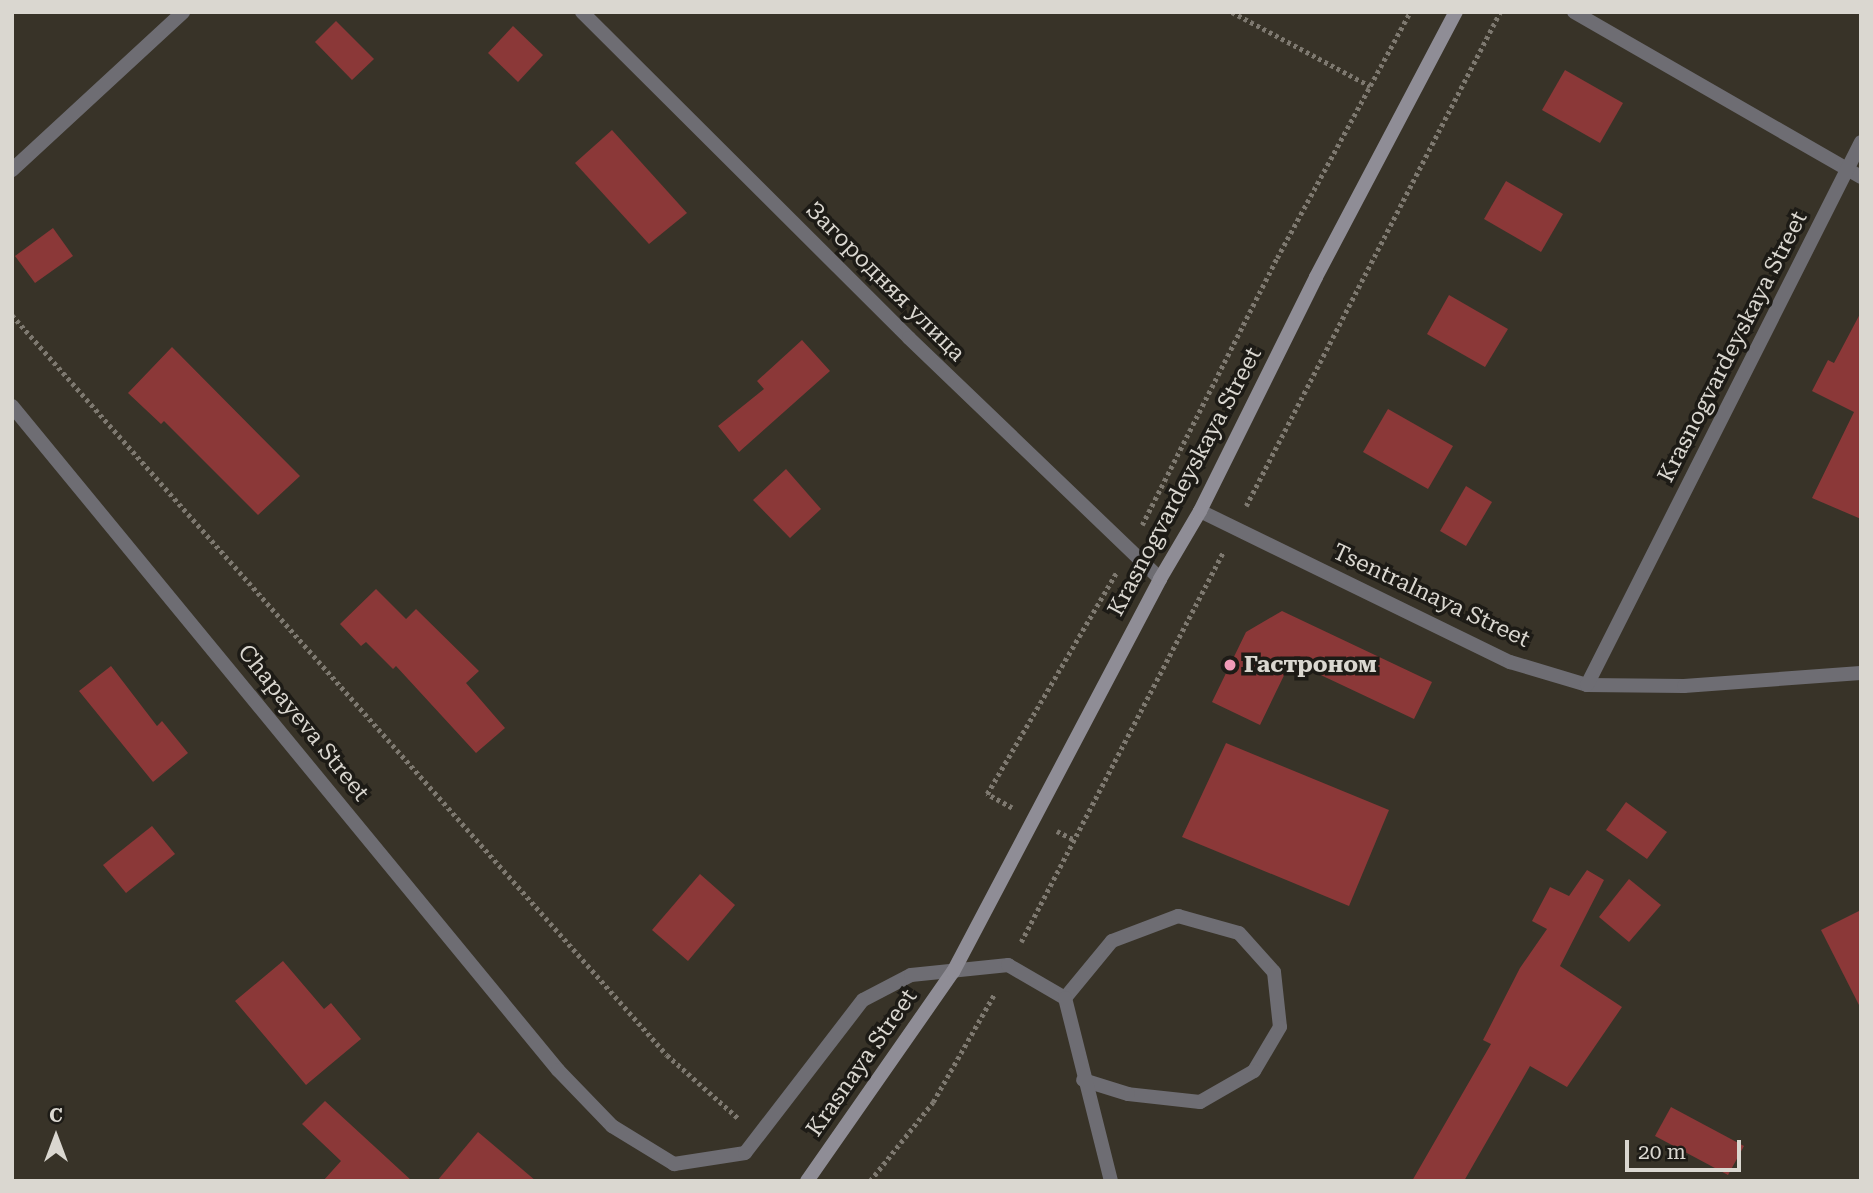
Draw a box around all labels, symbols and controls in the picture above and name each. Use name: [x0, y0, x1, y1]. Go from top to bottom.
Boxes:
street label: Загородняя улица: [800, 197, 970, 367]
street label: Krasnogvardeyskaya Street: [1652, 207, 1814, 487]
street label: Krasnogvardeyskaya Street: [1102, 343, 1268, 621]
street label: Tsentralnaya Street: [1328, 538, 1534, 654]
street label: Chapayeva Street: [231, 639, 375, 807]
place label: Гастроном: [1244, 651, 1377, 679]
marker: Гастроном: [1222, 657, 1238, 673]
street label: Krasnaya Street: [801, 984, 923, 1142]
north arrow: [21, 1102, 91, 1172]
text: С: [49, 1104, 63, 1127]
scale bar: [1628, 1126, 1744, 1170]
text: 20 m: [1638, 1140, 1686, 1164]

